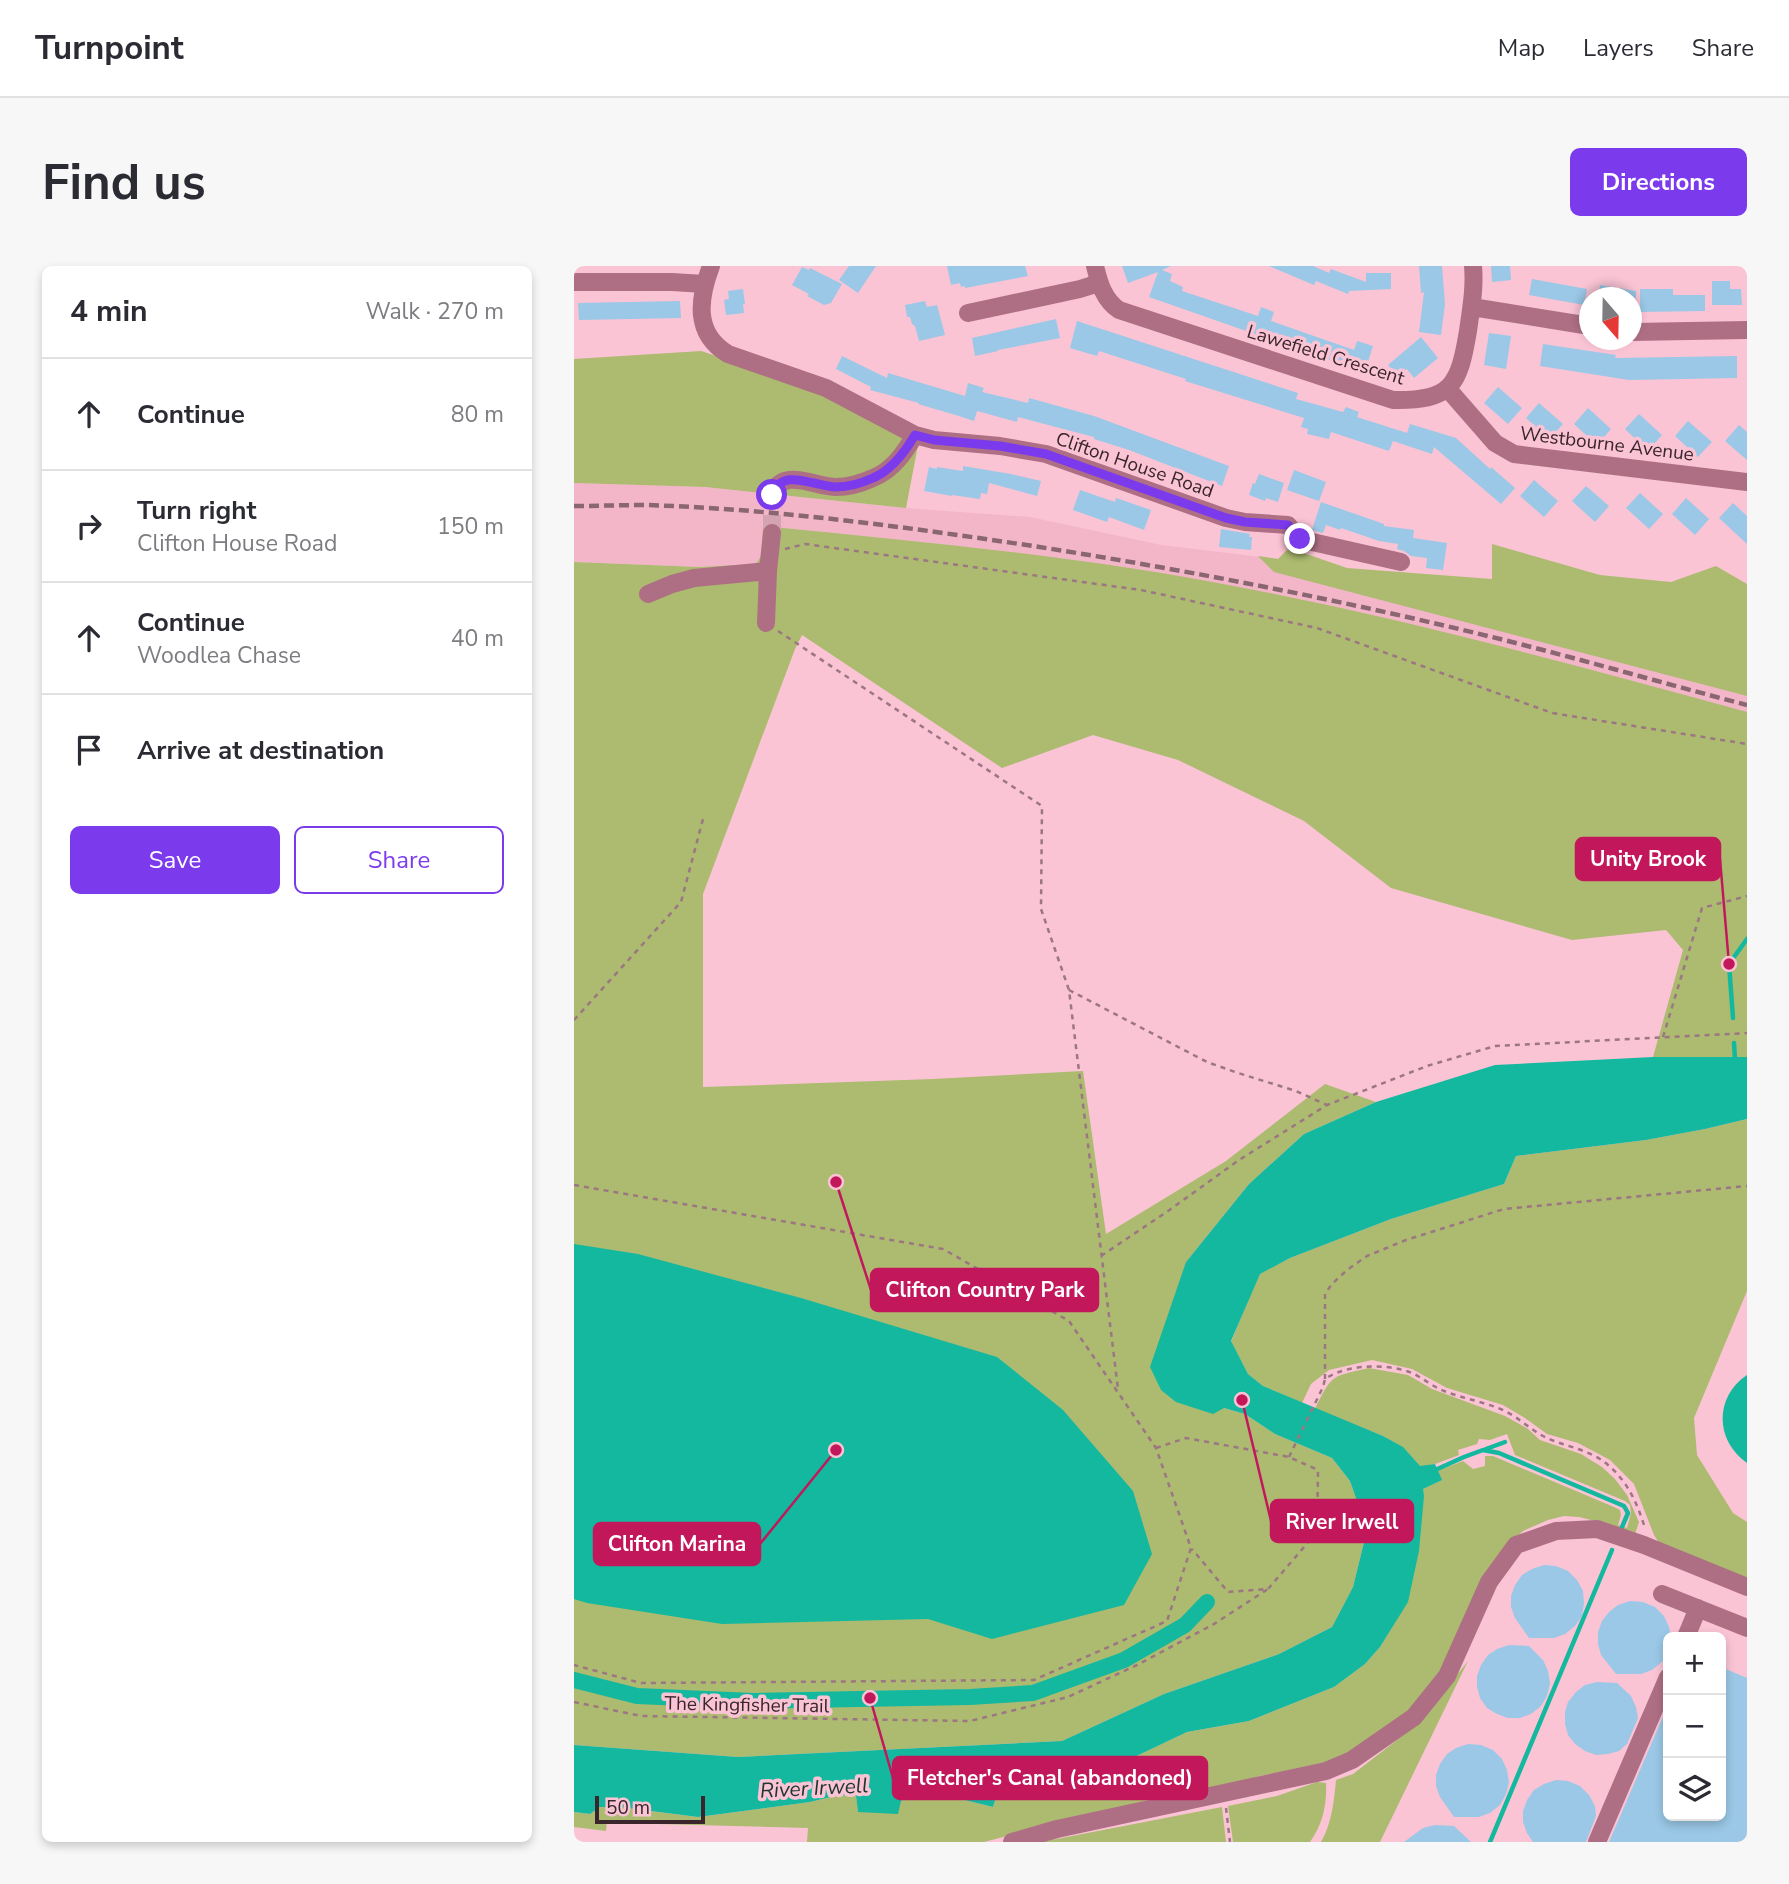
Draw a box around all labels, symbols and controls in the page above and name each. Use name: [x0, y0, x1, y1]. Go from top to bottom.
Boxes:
text: Turnpoint: [35, 26, 184, 71]
text: Map: [1498, 32, 1545, 64]
text: Layers: [1583, 32, 1654, 64]
text: Share: [1692, 32, 1754, 64]
button: Directions: [1570, 148, 1747, 216]
text: Find us: [42, 149, 206, 216]
north arrow: [1579, 287, 1642, 350]
text: 4 min: [70, 291, 148, 332]
text: Walk · 270 m: [365, 296, 504, 327]
street label: Lawefield Crescent: [1244, 319, 1408, 391]
icon: ahead: [70, 395, 108, 433]
text: Continue: [137, 397, 245, 432]
text: 80 m: [451, 399, 504, 430]
street label: Westbourne Avenue: [1518, 420, 1695, 468]
street label: Clifton House Road: [1052, 426, 1217, 504]
route start: [756, 479, 787, 510]
text: Turn right: [137, 493, 256, 528]
icon: right: [70, 507, 108, 545]
text: 150 m: [437, 511, 504, 542]
route end: [1284, 523, 1315, 554]
text: Clifton House Road: [137, 528, 337, 559]
text: Continue: [137, 605, 245, 640]
icon: ahead: [70, 619, 108, 657]
text: 40 m: [451, 623, 504, 654]
text: Woodlea Chase: [137, 640, 301, 671]
icon: arrive: [70, 731, 108, 769]
text: Arrive at destination: [137, 733, 384, 768]
button: Save: [70, 826, 280, 894]
button: Share: [294, 826, 504, 894]
callout: Unity Brook: [1576, 838, 1720, 880]
text: Unity Brook: [1590, 845, 1707, 873]
callout: Clifton Country Park: [871, 1269, 1098, 1311]
text: Clifton Country Park: [885, 1276, 1085, 1304]
callout: River Irwell: [1271, 1500, 1413, 1542]
text: River Irwell: [1285, 1508, 1399, 1536]
callout: Clifton Marina: [594, 1523, 760, 1565]
text: Clifton Marina: [608, 1530, 746, 1558]
map controls: [1663, 1632, 1726, 1821]
button: +: [1663, 1632, 1726, 1695]
street label: The Kingfisher Trail: [664, 1691, 830, 1719]
button: −: [1663, 1695, 1726, 1758]
callout: Fletcher's Canal (abandoned): [893, 1757, 1207, 1799]
button: layers: [1663, 1758, 1726, 1821]
text: Fletcher's Canal (abandoned): [907, 1764, 1193, 1792]
water label: River Irwell: [759, 1771, 869, 1805]
scale bar: [595, 1793, 705, 1825]
text: 50 m: [606, 1795, 650, 1821]

